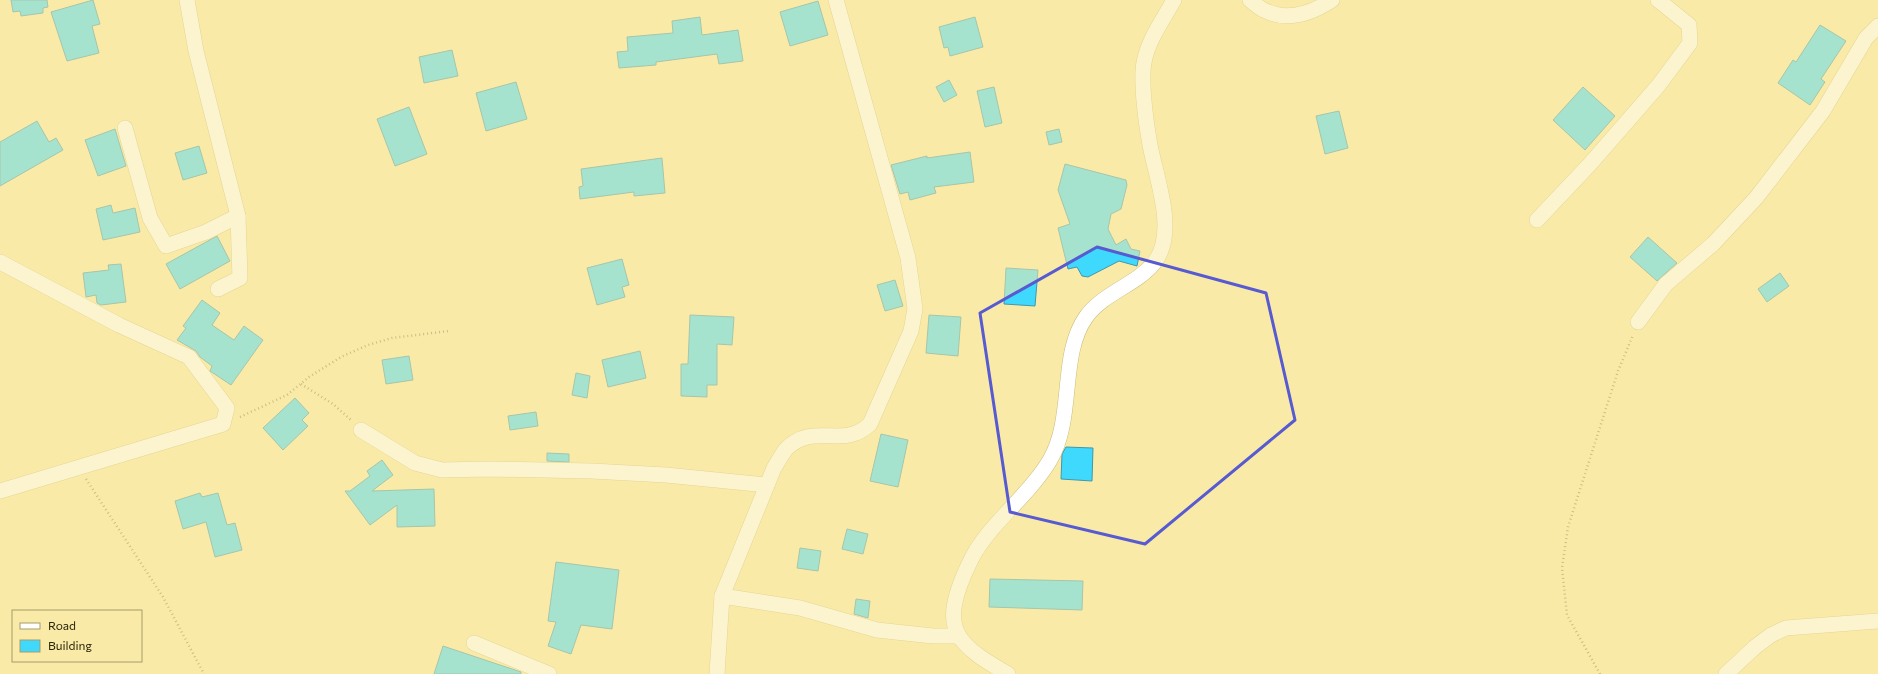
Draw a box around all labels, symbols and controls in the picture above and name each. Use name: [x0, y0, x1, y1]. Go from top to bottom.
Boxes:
legend: [12, 610, 142, 662]
text: Road: [48, 618, 76, 632]
text: Building: [48, 638, 92, 652]

